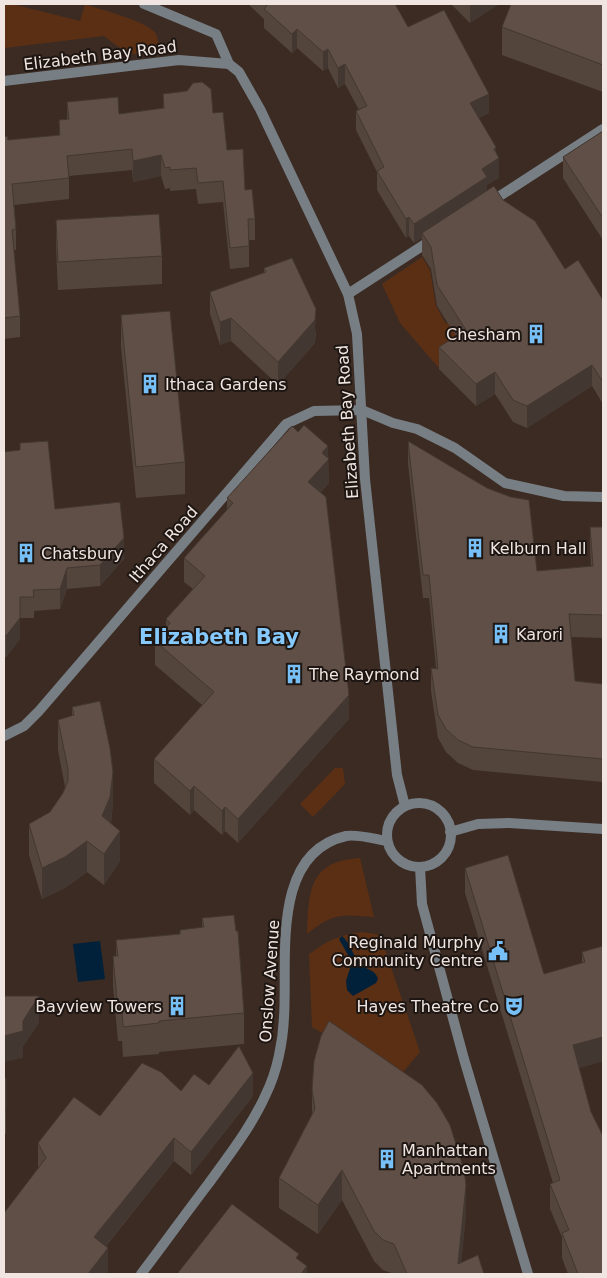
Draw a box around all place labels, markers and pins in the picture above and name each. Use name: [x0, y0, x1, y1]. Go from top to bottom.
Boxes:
building icon: Chesham: [525, 323, 547, 345]
place label: Chesham: [446, 325, 521, 344]
building icon: Ithaca Gardens: [139, 373, 161, 395]
place label: Ithaca Gardens: [165, 375, 287, 394]
building icon: Kelburn Hall: [464, 537, 486, 559]
place label: Kelburn Hall: [490, 539, 587, 558]
building icon: Chatsbury: [15, 542, 37, 564]
place label: Chatsbury: [41, 544, 123, 563]
building icon: Karori: [490, 623, 512, 645]
place label: Karori: [516, 625, 563, 644]
building icon: The Raymond: [283, 663, 305, 685]
place label: The Raymond: [308, 665, 420, 684]
place label: Reginald Murphy Community Centre: [332, 933, 483, 970]
public building icon: Reginald Murphy Community Centre: [487, 940, 509, 962]
building icon: Bayview Towers: [166, 995, 188, 1017]
theatre icon: Hayes Theatre Co: [503, 995, 525, 1017]
place label: Bayview Towers: [35, 997, 162, 1016]
place label: Hayes Theatre Co: [356, 997, 499, 1016]
place label: Manhattan Apartments: [402, 1141, 496, 1178]
building icon: Manhattan Apartments: [376, 1148, 398, 1170]

